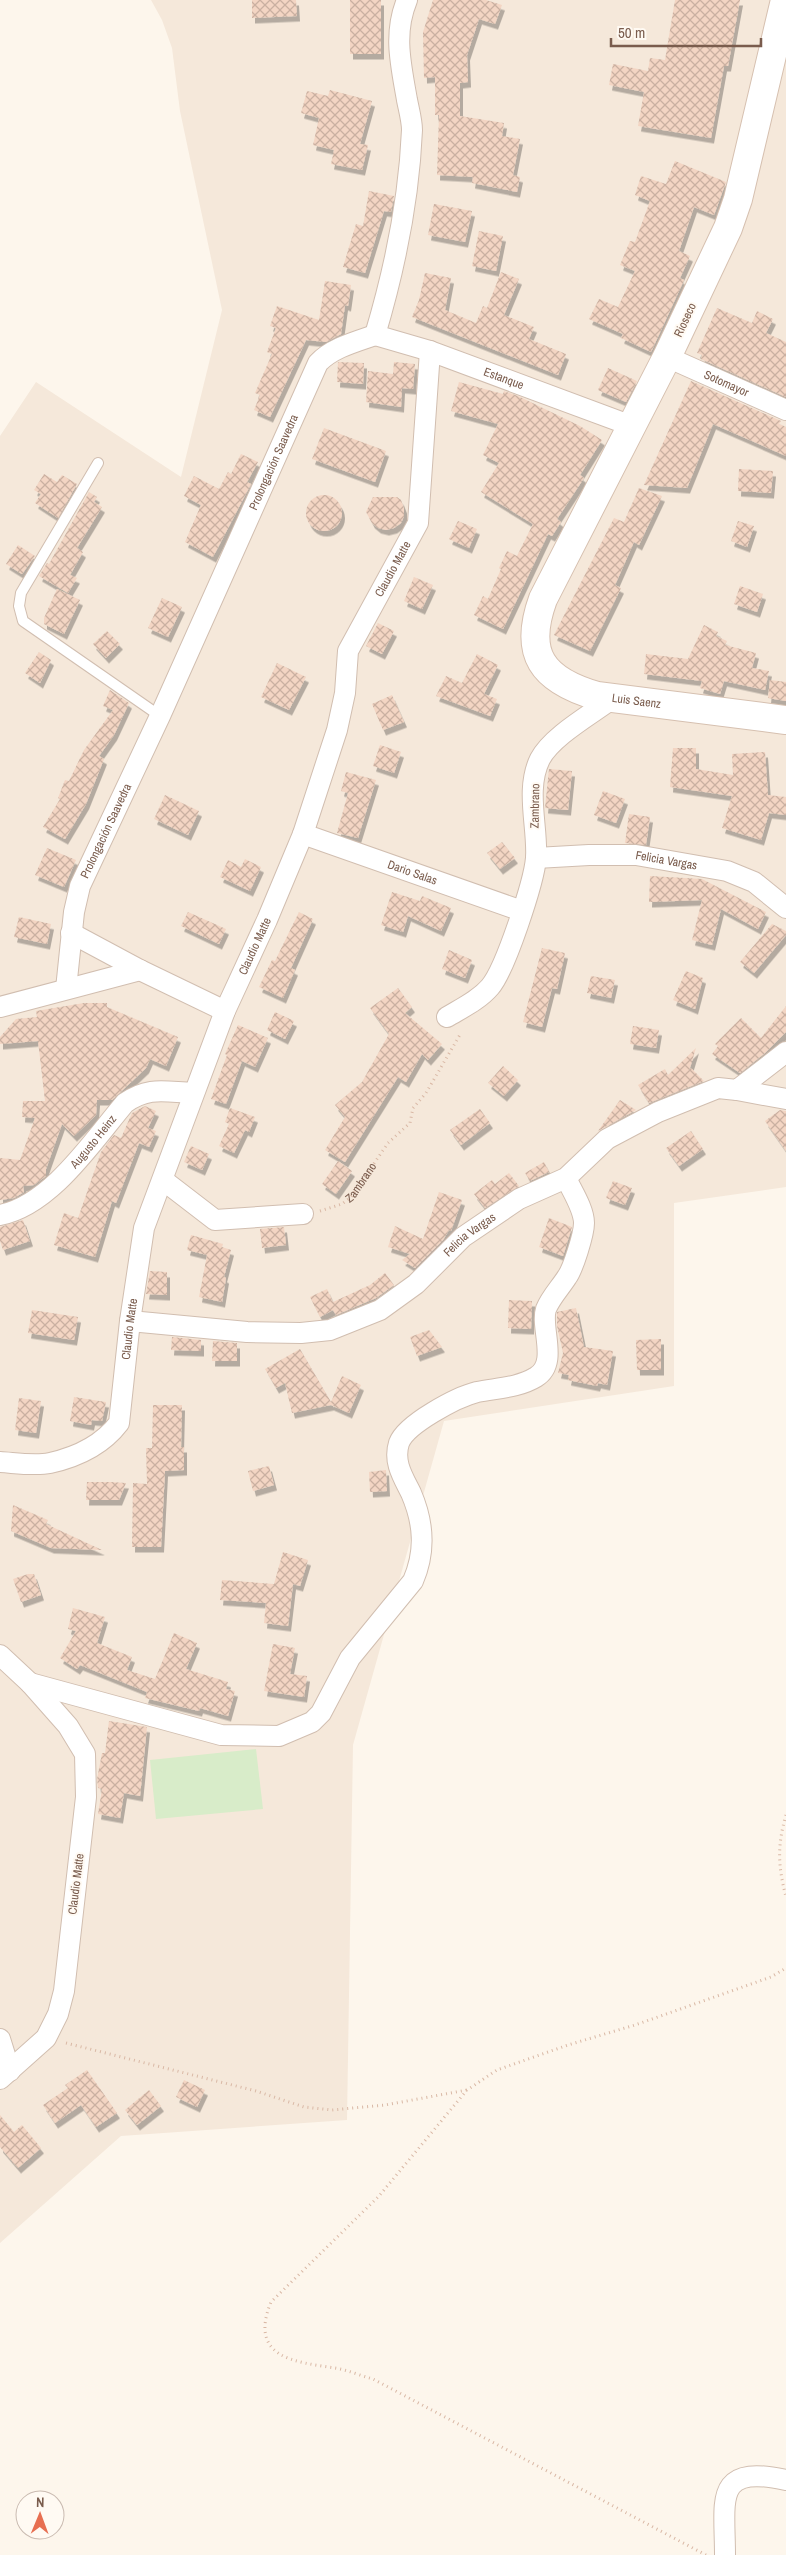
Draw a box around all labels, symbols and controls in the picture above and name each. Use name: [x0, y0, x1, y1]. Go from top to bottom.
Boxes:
scale bar: [611, 15, 761, 47]
text: 50 m: [618, 22, 645, 43]
street label: Rioseco: [670, 300, 700, 340]
street label: Estanque: [481, 364, 526, 393]
street label: Sotomayor: [701, 366, 752, 401]
street label: Prolongación Saavedra: [245, 411, 302, 513]
street label: Claudio Matte: [371, 538, 415, 600]
street label: Luis Saenz: [611, 690, 662, 712]
street label: Prolongación Saavedra: [77, 780, 135, 881]
street label: Zambrano: [527, 783, 543, 829]
street label: Felicia Vargas: [634, 847, 699, 874]
street label: Dario Salas: [385, 856, 439, 889]
street label: Claudio Matte: [235, 915, 275, 978]
street label: Augusto Heinz: [66, 1112, 120, 1173]
street label: Zambrano: [342, 1160, 380, 1206]
street label: Felicia Vargas: [440, 1209, 499, 1260]
street label: Claudio Matte: [118, 1297, 141, 1360]
street label: Claudio Matte: [64, 1853, 88, 1915]
north arrow: [15, 2490, 65, 2540]
text: N: [36, 2493, 45, 2511]

